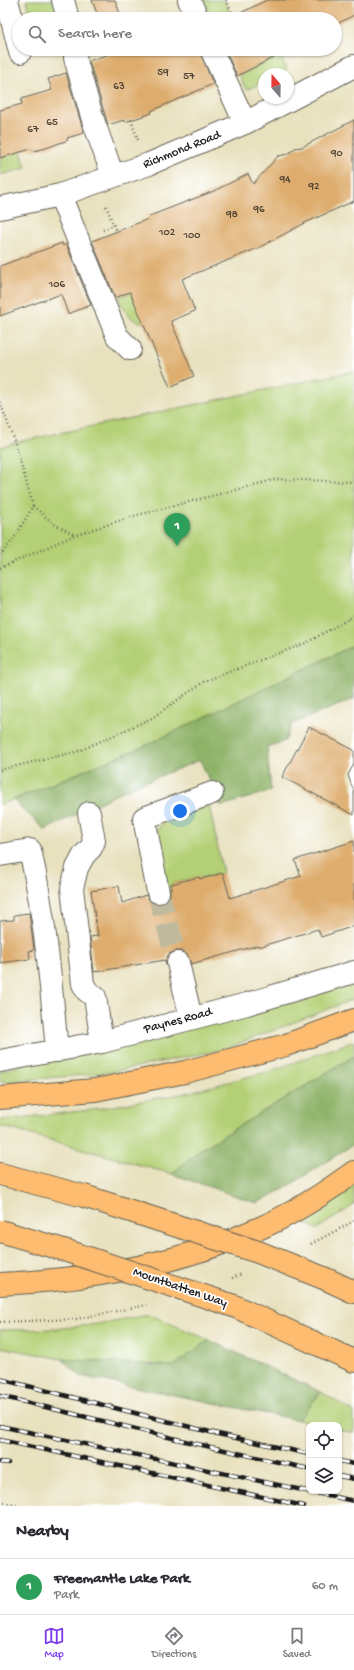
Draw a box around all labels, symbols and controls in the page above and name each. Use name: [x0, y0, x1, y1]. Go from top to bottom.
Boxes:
search box: [12, 12, 342, 56]
icon: search: [26, 23, 48, 45]
text: Search here: [58, 25, 132, 43]
house number: 59: [157, 67, 169, 79]
north arrow: [258, 68, 294, 104]
house number: 57: [183, 71, 195, 83]
house number: 63: [113, 81, 125, 93]
house number: 65: [46, 117, 58, 129]
house number: 67: [27, 124, 39, 136]
street label: Richmond Road: [141, 127, 224, 172]
house number: 90: [330, 148, 343, 160]
house number: 94: [279, 174, 291, 186]
house number: 92: [308, 181, 320, 193]
house number: 96: [252, 204, 265, 216]
house number: 98: [225, 209, 238, 221]
house number: 102: [158, 227, 176, 239]
house number: 100: [183, 230, 200, 242]
house number: 106: [48, 279, 66, 291]
pin: 1: [164, 513, 190, 546]
your location: [170, 801, 190, 821]
street label: Paynes Road: [141, 1004, 215, 1038]
street label: Mountbatten Way: [131, 1265, 230, 1311]
map controls: [306, 1422, 342, 1494]
button: locate: [306, 1422, 342, 1458]
button: layers: [306, 1458, 342, 1494]
text: Nearby: [16, 1522, 69, 1542]
text: Freemantle Lake Park: [54, 1570, 190, 1588]
text: 1: [26, 1579, 32, 1594]
text: 60 m: [312, 1579, 338, 1594]
text: Park: [54, 1588, 79, 1603]
tab: Map: [43, 1625, 65, 1661]
tab: Directions: [152, 1625, 196, 1661]
tab: Saved: [283, 1625, 311, 1661]

